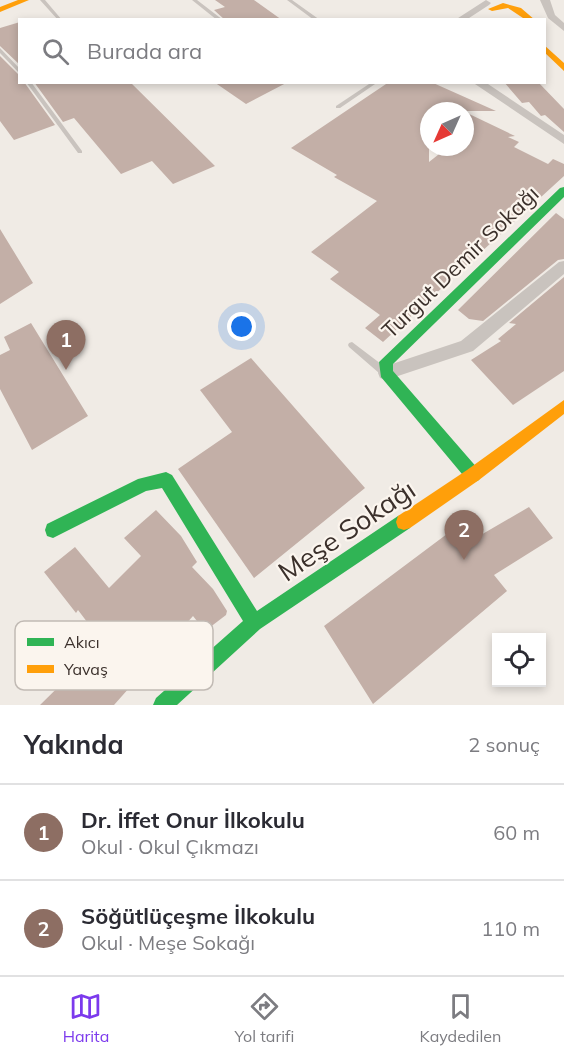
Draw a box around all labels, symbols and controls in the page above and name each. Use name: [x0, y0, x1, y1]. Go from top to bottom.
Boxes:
search box: [18, 18, 546, 84]
icon: search: [39, 35, 72, 68]
text: Burada ara: [87, 37, 202, 65]
north arrow: [420, 102, 474, 156]
street label: Turgut Demir Sokağı: [376, 180, 544, 344]
your location: [227, 312, 256, 341]
pin: 1: [46, 320, 86, 370]
street label: Meşe Sokağı: [271, 472, 421, 588]
pin: 2: [444, 510, 484, 560]
legend: [15, 621, 213, 690]
text: Akıcı: [64, 632, 100, 652]
map controls: [492, 633, 546, 687]
button: locate: [492, 633, 546, 687]
text: Yavaş: [63, 659, 108, 679]
text: Yakında: [24, 728, 124, 761]
text: 2 sonuç: [468, 732, 540, 757]
text: Dr. İffet Onur İlkokulu: [81, 806, 305, 834]
text: 1: [38, 820, 50, 845]
text: 60 m: [493, 820, 540, 845]
text: Okul · Okul Çıkmazı: [81, 834, 259, 859]
text: Söğütlüçeşme İlkokulu: [81, 902, 315, 930]
text: 2: [38, 916, 50, 941]
text: 110 m: [481, 916, 540, 941]
text: Okul · Meşe Sokağı: [81, 930, 255, 955]
tab: Harita: [63, 990, 109, 1046]
tab: Yol tarifi: [235, 990, 294, 1046]
tab: Kaydedilen: [420, 990, 501, 1046]

